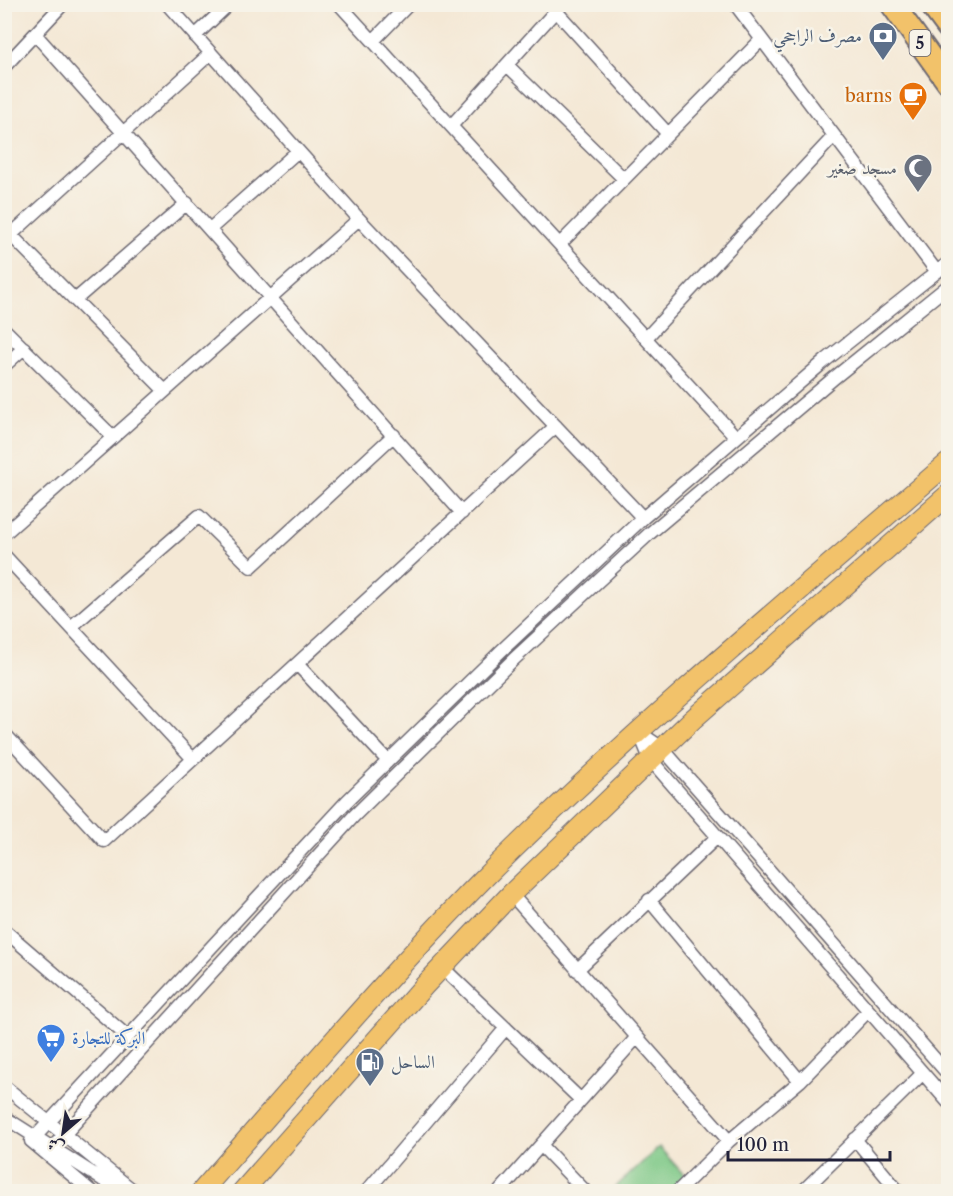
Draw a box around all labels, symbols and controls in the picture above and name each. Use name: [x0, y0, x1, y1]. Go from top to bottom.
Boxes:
bank icon: مصرف الراجحي: [867, 20, 899, 62]
place label: مصرف الراجحي: [773, 25, 862, 53]
road number: 5: [910, 30, 930, 56]
cafe icon: barns: [897, 80, 929, 122]
place label: barns: [845, 85, 892, 107]
mosque icon: مسجد صغير: [902, 152, 934, 194]
place label: مسجد صغير: [826, 157, 897, 179]
supermarket icon: البركة للتجارة: [35, 1022, 67, 1064]
place label: البركة للتجارة: [72, 1027, 146, 1049]
fuel station icon: الساحل: [354, 1046, 386, 1088]
place label: الساحل: [391, 1051, 435, 1075]
north arrow: [33, 1103, 93, 1163]
scale bar: [728, 1124, 890, 1162]
text: ش: [44, 1134, 68, 1159]
text: 100 m: [737, 1134, 789, 1156]

